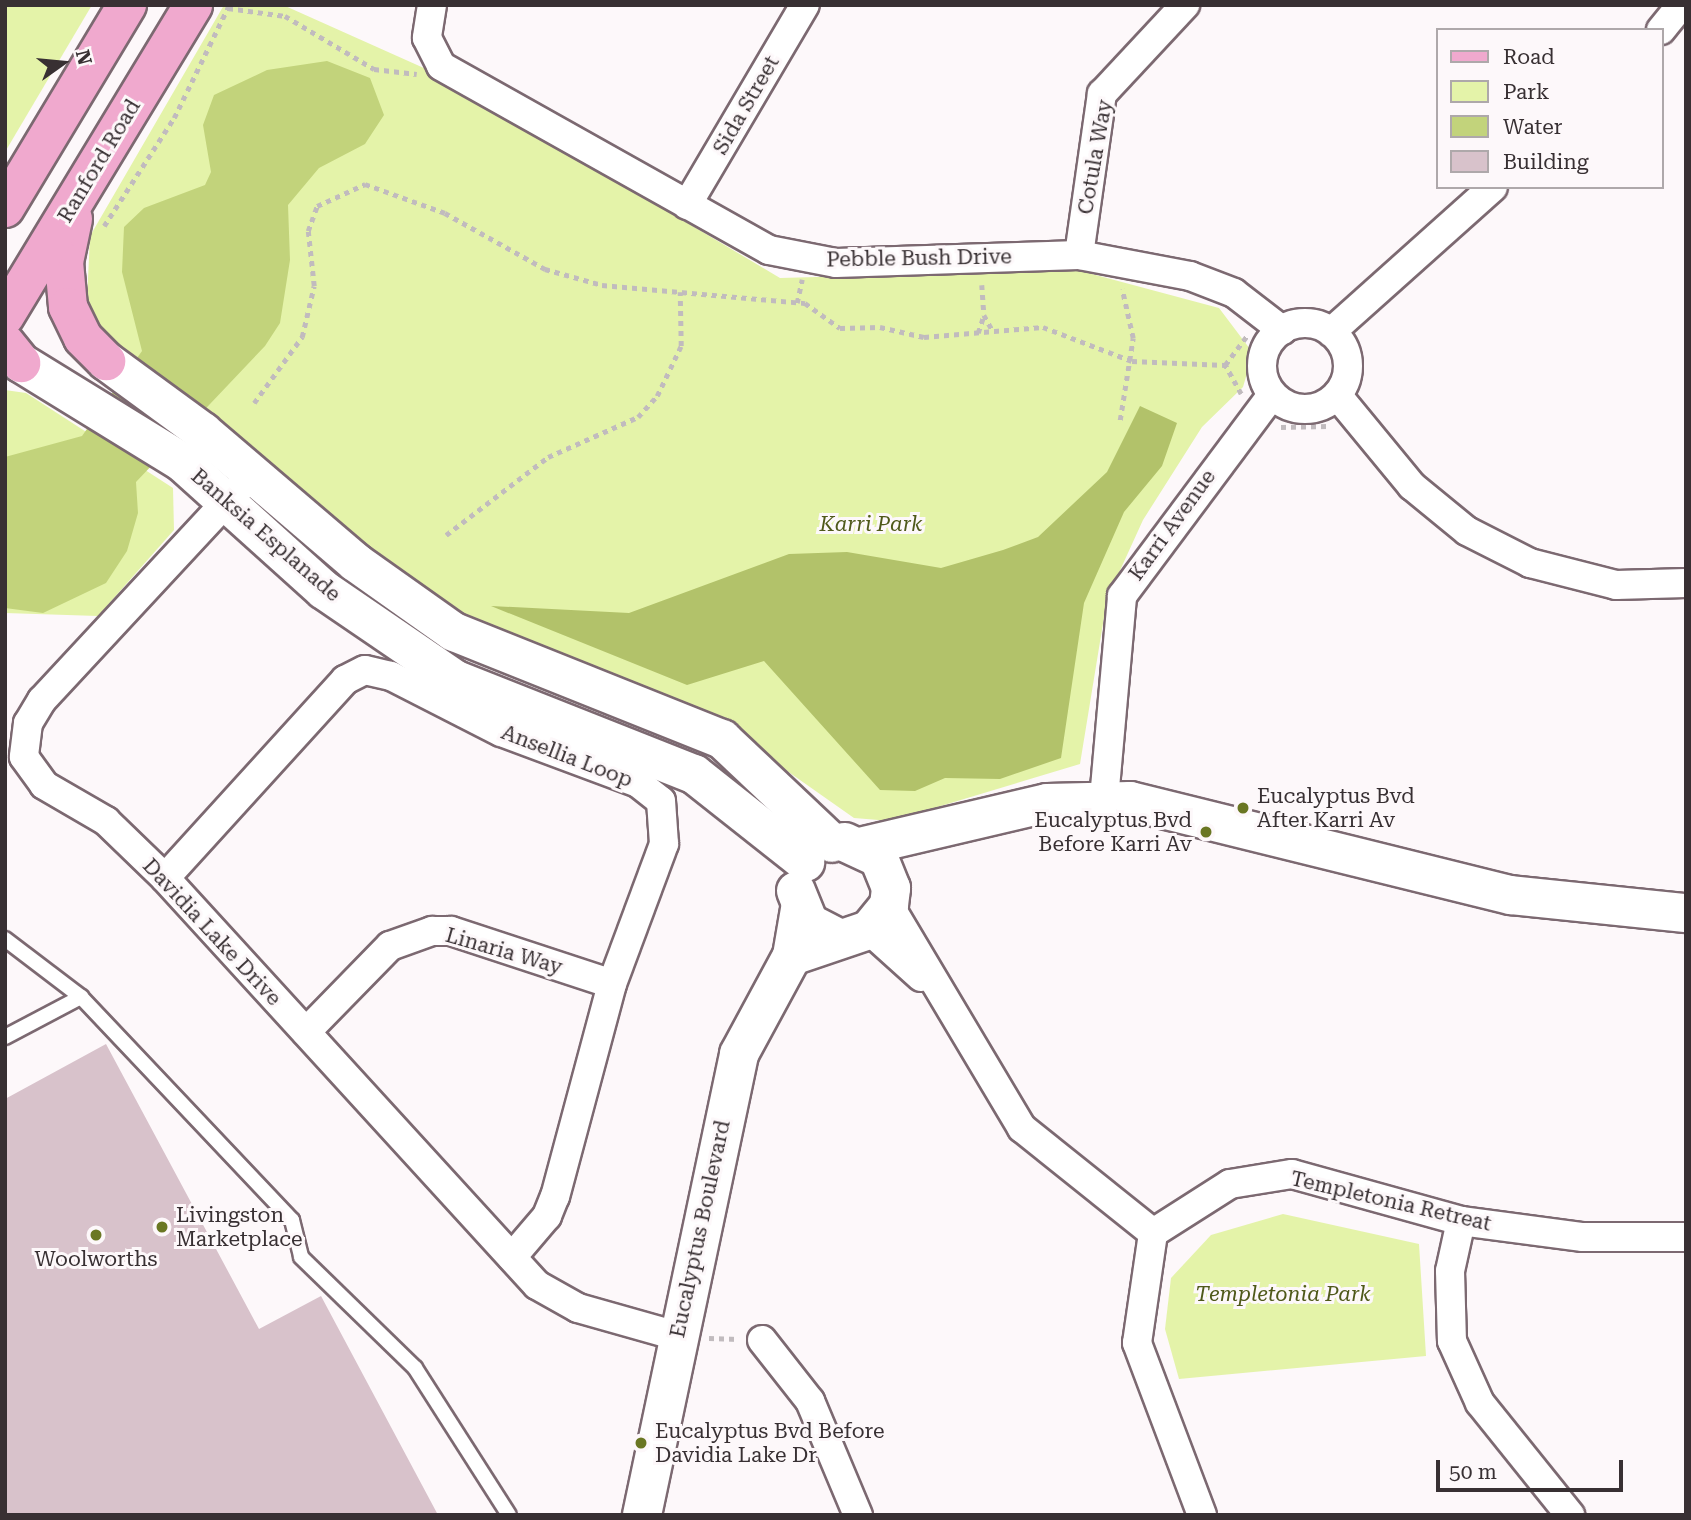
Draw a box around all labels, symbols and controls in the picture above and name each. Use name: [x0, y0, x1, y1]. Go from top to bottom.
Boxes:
north arrow: [28, 28, 98, 98]
legend: [1436, 28, 1663, 189]
text: Road: [1503, 45, 1555, 69]
text: N: [71, 47, 97, 67]
street label: Sida Street: [708, 51, 784, 159]
text: Park: [1503, 80, 1549, 104]
street label: Ranford Road: [52, 95, 146, 227]
street label: Cotula Way: [1073, 98, 1117, 216]
text: Water: [1503, 115, 1562, 139]
text: Building: [1503, 150, 1589, 174]
street label: Pebble Bush Drive: [826, 244, 1012, 272]
street label: Banksia Esplanade: [186, 463, 346, 607]
street label: Karri Avenue: [1123, 465, 1221, 585]
park label: Karri Park: [820, 511, 922, 537]
street label: Ansellia Loop: [498, 719, 636, 793]
place label: Eucalyptus Bvd After Karri Av: [1257, 783, 1415, 833]
marker: Eucalyptus Bvd After Karri Av: [1235, 800, 1251, 816]
place label: Eucalyptus Bvd Before Karri Av: [1034, 807, 1192, 857]
marker: Eucalyptus Bvd Before Karri Av: [1198, 824, 1214, 840]
street label: Davidia Lake Drive: [137, 853, 287, 1011]
street label: Linaria Way: [443, 922, 565, 980]
street label: Eucalyptus Boulevard: [665, 1118, 735, 1340]
street label: Templetonia Retreat: [1288, 1166, 1494, 1236]
place label: Livingston Marketplace: [176, 1202, 303, 1252]
marker: Livingston Marketplace: [154, 1219, 170, 1235]
marker: Woolworths: [88, 1227, 104, 1243]
place label: Woolworths: [35, 1246, 157, 1272]
park label: Templetonia Park: [1195, 1281, 1371, 1307]
place label: Eucalyptus Bvd Before Davidia Lake Dr: [655, 1418, 885, 1468]
marker: Eucalyptus Bvd Before Davidia Lake Dr: [633, 1435, 649, 1451]
scale bar: [1439, 1446, 1626, 1490]
text: 50 m: [1449, 1460, 1497, 1484]

